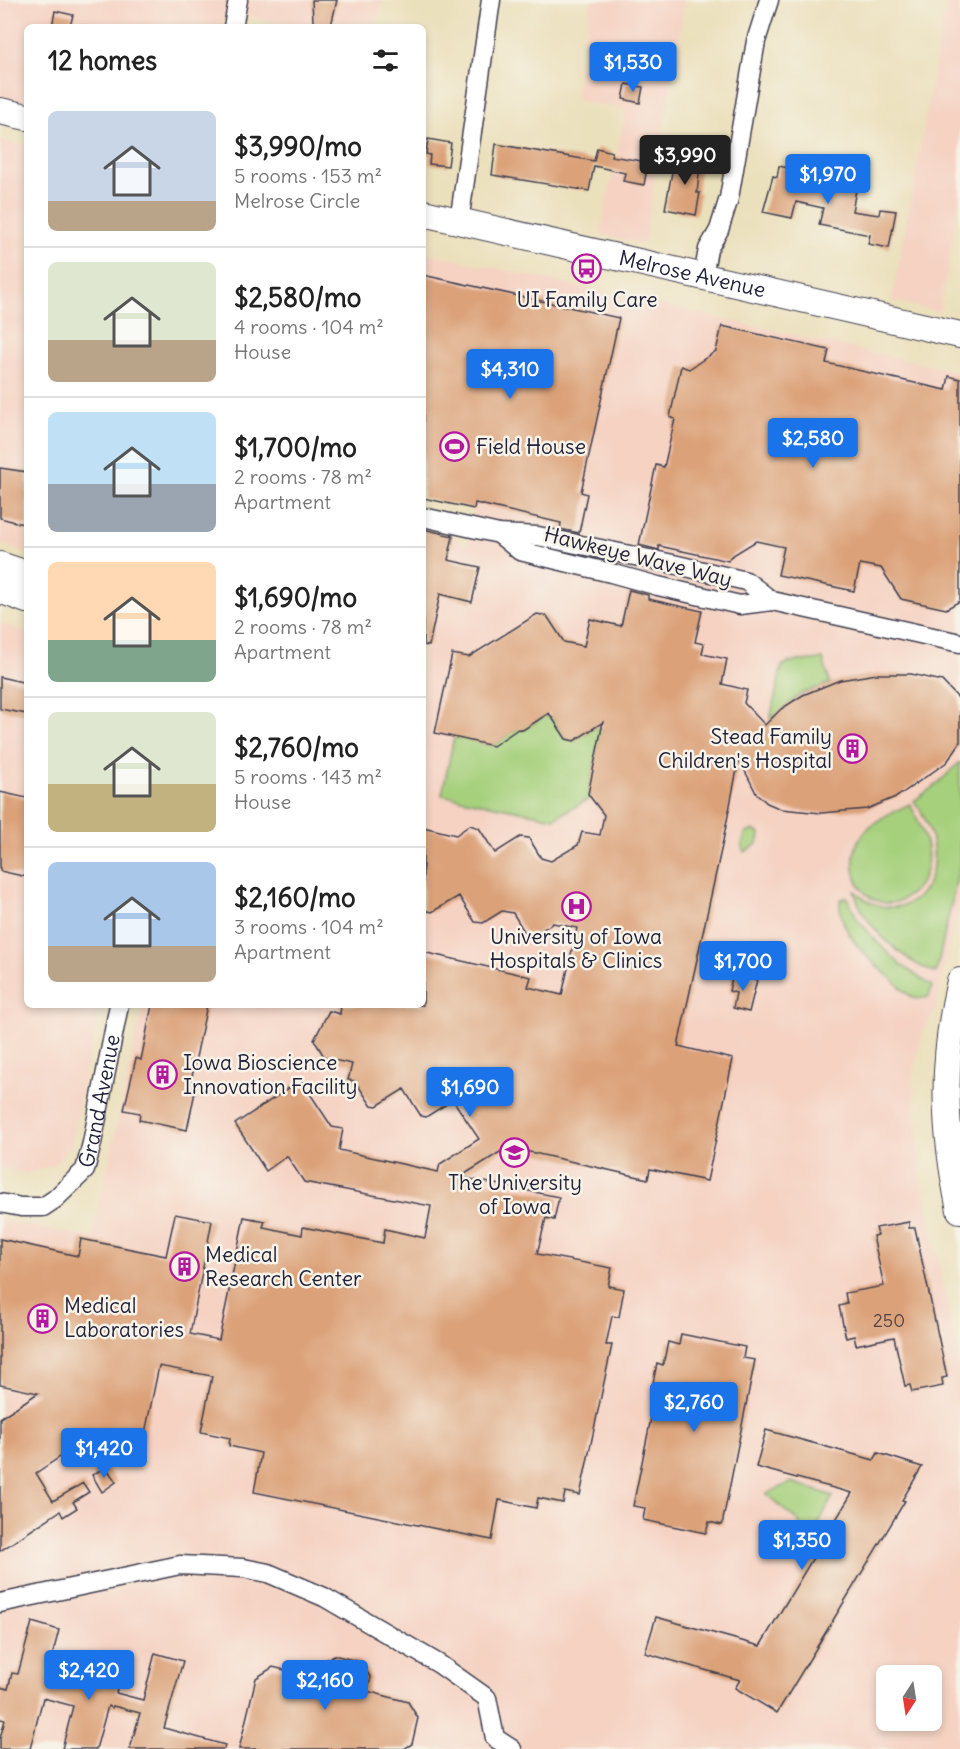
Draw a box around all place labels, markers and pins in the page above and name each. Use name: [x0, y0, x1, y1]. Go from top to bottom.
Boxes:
pin: $1,530: [584, 42, 682, 93]
pin: $3,990: [636, 135, 734, 186]
pin: $1,970: [779, 154, 877, 205]
bus stop icon: UI Family Care: [571, 253, 603, 285]
place label: UI Family Care: [516, 286, 658, 313]
pin: $4,310: [461, 349, 559, 400]
pin: $2,580: [764, 418, 862, 469]
sports icon: Field House: [439, 431, 471, 463]
place label: Field House: [476, 433, 586, 460]
place label: Stead Family Children's Hospital: [658, 723, 832, 774]
building icon: Stead Family Children's Hospital: [837, 733, 869, 765]
hospital icon: University of Iowa Hospitals & Clinics: [560, 890, 592, 922]
place label: University of Iowa Hospitals & Clinics: [490, 923, 662, 974]
pin: $1,700: [694, 941, 792, 992]
place label: Iowa Bioscience Innovation Facility: [183, 1049, 358, 1100]
building icon: Iowa Bioscience Innovation Facility: [146, 1059, 178, 1091]
pin: $1,690: [421, 1067, 519, 1118]
school or university icon: The University of Iowa: [499, 1136, 531, 1168]
place label: The University of Iowa: [448, 1169, 582, 1220]
place label: Medical Research Center: [205, 1241, 362, 1292]
building icon: Medical Research Center: [168, 1251, 200, 1283]
place label: Medical Laboratories: [64, 1292, 184, 1343]
building icon: Medical Laboratories: [27, 1302, 59, 1334]
pin: $2,760: [645, 1382, 743, 1433]
pin: $1,420: [55, 1428, 153, 1479]
pin: $1,350: [753, 1520, 851, 1571]
pin: $2,420: [40, 1650, 138, 1701]
pin: $2,160: [276, 1660, 374, 1711]

